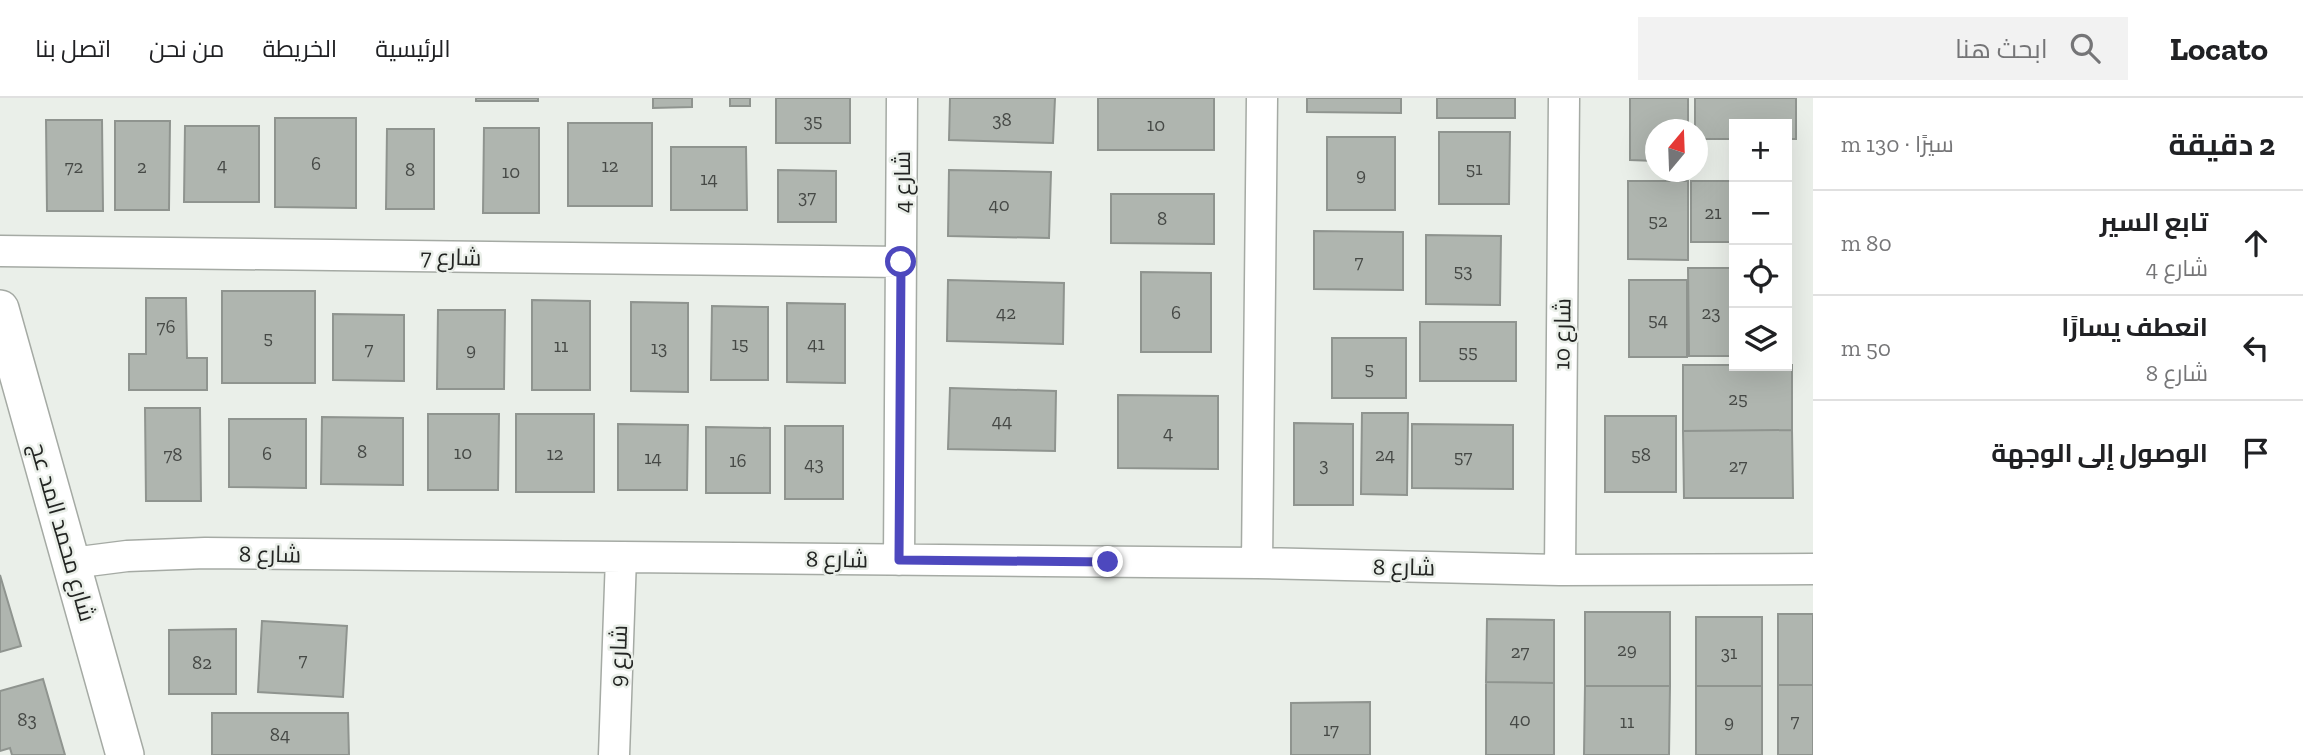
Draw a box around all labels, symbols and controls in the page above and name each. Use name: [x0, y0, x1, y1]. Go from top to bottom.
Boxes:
search box: [1638, 17, 2128, 80]
icon: search: [2066, 29, 2104, 67]
text: Locato: [2170, 29, 2268, 68]
text: ابحث هنا: [1955, 33, 2048, 65]
text: اتصل بنا: [35, 34, 111, 63]
text: من نحن: [149, 34, 224, 63]
text: الخريطة: [262, 34, 337, 63]
text: الرئيسية: [375, 34, 451, 63]
house number: 38: [992, 108, 1012, 131]
house number: 35: [803, 109, 823, 132]
house number: 10: [1147, 113, 1165, 136]
north arrow: [1645, 119, 1708, 182]
map controls: [1729, 119, 1792, 371]
button: +: [1729, 119, 1792, 182]
text: 2 دقيقة: [2168, 127, 2275, 163]
text: سيرًا · 130 m: [1841, 130, 1954, 158]
street label: شارع 4: [888, 151, 918, 213]
house number: 6: [311, 152, 321, 175]
house number: 4: [217, 153, 227, 176]
house number: 12: [601, 154, 619, 177]
house number: 72: [65, 155, 83, 178]
house number: 2: [137, 155, 147, 178]
house number: 51: [1465, 157, 1483, 180]
house number: 8: [405, 158, 415, 181]
house number: 10: [502, 160, 520, 183]
house number: 9: [1356, 163, 1366, 186]
house number: 14: [700, 167, 718, 190]
button: −: [1729, 182, 1792, 245]
house number: 37: [798, 185, 816, 208]
house number: 40: [988, 193, 1010, 216]
house number: 21: [1704, 201, 1722, 224]
text: تابع السير: [2100, 206, 2208, 238]
house number: 8: [1157, 207, 1167, 230]
house number: 52: [1648, 209, 1668, 232]
icon: ahead: [2237, 224, 2275, 262]
text: 80 m: [1841, 229, 1892, 257]
street label: شارع 7: [420, 242, 482, 274]
button: locate: [1729, 245, 1792, 308]
route start: [885, 246, 916, 277]
house number: 7: [1355, 250, 1364, 273]
text: شارع 4: [2146, 254, 2208, 282]
house number: 53: [1453, 259, 1473, 282]
street label: شارع 10: [1547, 298, 1579, 370]
house number: 42: [996, 301, 1016, 324]
house number: 6: [1171, 301, 1181, 324]
house number: 23: [1701, 301, 1721, 324]
house number: 54: [1648, 308, 1668, 331]
button: layers: [1729, 308, 1792, 371]
text: انعطف يسارًا: [2061, 311, 2208, 343]
house number: 76: [156, 315, 176, 338]
house number: 5: [263, 326, 273, 349]
icon: left: [2237, 329, 2275, 367]
house number: 15: [731, 332, 749, 355]
house number: 41: [807, 332, 825, 355]
house number: 11: [554, 334, 568, 357]
text: 50 m: [1841, 334, 1891, 362]
house number: 13: [651, 336, 667, 359]
house number: 7: [365, 337, 374, 360]
house number: 9: [466, 338, 476, 361]
house number: 55: [1458, 340, 1478, 363]
house number: 5: [1364, 357, 1374, 380]
text: شارع 8: [2146, 359, 2208, 387]
house number: 25: [1728, 387, 1748, 410]
house number: 44: [992, 409, 1012, 432]
house number: 4: [1163, 421, 1173, 444]
icon: arrive: [2237, 434, 2275, 472]
text: الوصول إلى الوجهة: [1991, 437, 2208, 469]
street label: شارع محمد المد عج: [22, 439, 102, 625]
house number: 8: [357, 440, 367, 463]
house number: 10: [454, 441, 472, 464]
house number: 6: [262, 442, 272, 465]
house number: 12: [546, 442, 564, 465]
house number: 78: [163, 443, 183, 466]
house number: 24: [1375, 443, 1395, 466]
house number: 58: [1631, 443, 1651, 466]
house number: 57: [1454, 445, 1472, 468]
house number: 14: [644, 446, 662, 469]
house number: 16: [729, 449, 747, 472]
house number: 43: [804, 452, 824, 475]
house number: 3: [1319, 453, 1329, 476]
house number: 27: [1729, 454, 1747, 477]
street label: شارع 8: [239, 539, 301, 571]
street label: شارع 8: [806, 544, 868, 576]
route end: [1092, 546, 1123, 577]
street label: شارع 8: [1373, 552, 1435, 584]
street label: شارع 9: [603, 625, 635, 688]
house number: 29: [1617, 638, 1637, 661]
house number: 27: [1511, 640, 1529, 663]
house number: 31: [1721, 641, 1737, 664]
house number: 7: [299, 648, 308, 671]
house number: 82: [192, 651, 212, 674]
house number: 83: [17, 708, 37, 731]
house number: 40: [1509, 708, 1531, 731]
house number: 7: [1791, 709, 1800, 732]
house number: 11: [1620, 710, 1634, 733]
house number: 9: [1724, 710, 1734, 733]
house number: 17: [1323, 718, 1339, 741]
house number: 84: [270, 723, 290, 746]

